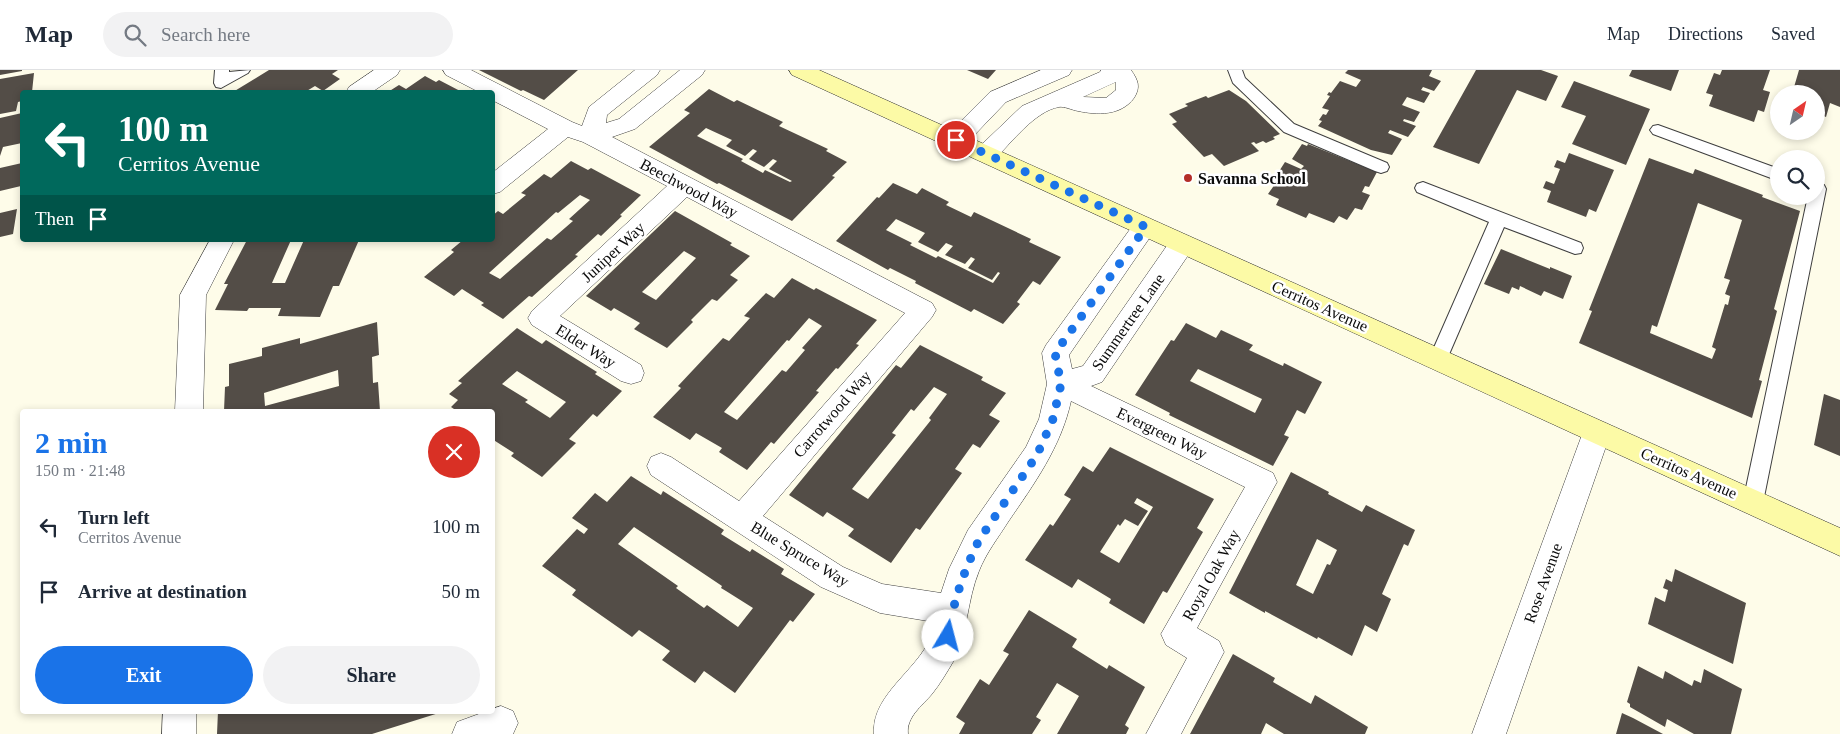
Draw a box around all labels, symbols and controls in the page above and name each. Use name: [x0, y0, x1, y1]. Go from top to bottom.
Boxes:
search box: [103, 12, 453, 57]
text: Map: [25, 21, 73, 47]
icon: search: [121, 21, 149, 49]
text: Search here: [161, 24, 250, 45]
text: Map: [1607, 24, 1640, 44]
text: Directions: [1668, 24, 1743, 44]
text: Saved: [1771, 24, 1815, 44]
north arrow: [1770, 85, 1825, 140]
map controls: [1770, 85, 1825, 205]
icon: left: [35, 110, 100, 175]
text: 100 m: [118, 110, 208, 149]
pin: [935, 119, 977, 161]
icon: arrive: [942, 126, 970, 154]
button: search: [1770, 150, 1825, 205]
text: Cerritos Avenue: [118, 151, 260, 176]
street label: Beechwood Way: [637, 155, 741, 222]
place label: Savanna School: [1198, 170, 1307, 187]
marker: Savanna School: [1182, 172, 1194, 184]
icon: arrive: [84, 205, 112, 233]
text: Then: [35, 208, 74, 229]
street label: Juniper Way: [578, 219, 649, 286]
street label: Summertree Lane: [1088, 270, 1168, 374]
street label: Cerritos Avenue: [1269, 277, 1371, 335]
street label: Elder Way: [552, 321, 619, 372]
street label: Carrotwood Way: [790, 367, 875, 461]
street label: Evergreen Way: [1114, 404, 1210, 463]
text: 2 min: [35, 426, 108, 459]
button: close: [428, 426, 480, 478]
street label: Cerritos Avenue: [1638, 444, 1740, 502]
text: 150 m · 21:48: [35, 462, 125, 479]
text: Turn left: [78, 507, 150, 528]
icon: left: [35, 513, 63, 541]
text: 100 m: [432, 516, 480, 537]
street label: Blue Spruce Way: [747, 518, 852, 591]
street label: Royal Oak Way: [1179, 526, 1244, 624]
text: Cerritos Avenue: [78, 529, 181, 546]
street label: Rose Avenue: [1521, 541, 1565, 625]
icon: arrive: [35, 578, 63, 606]
text: Arrive at destination: [78, 581, 247, 602]
text: 50 m: [441, 581, 480, 602]
position arrow: [921, 609, 973, 661]
button: Exit: [35, 646, 253, 704]
button: Share: [263, 646, 480, 704]

